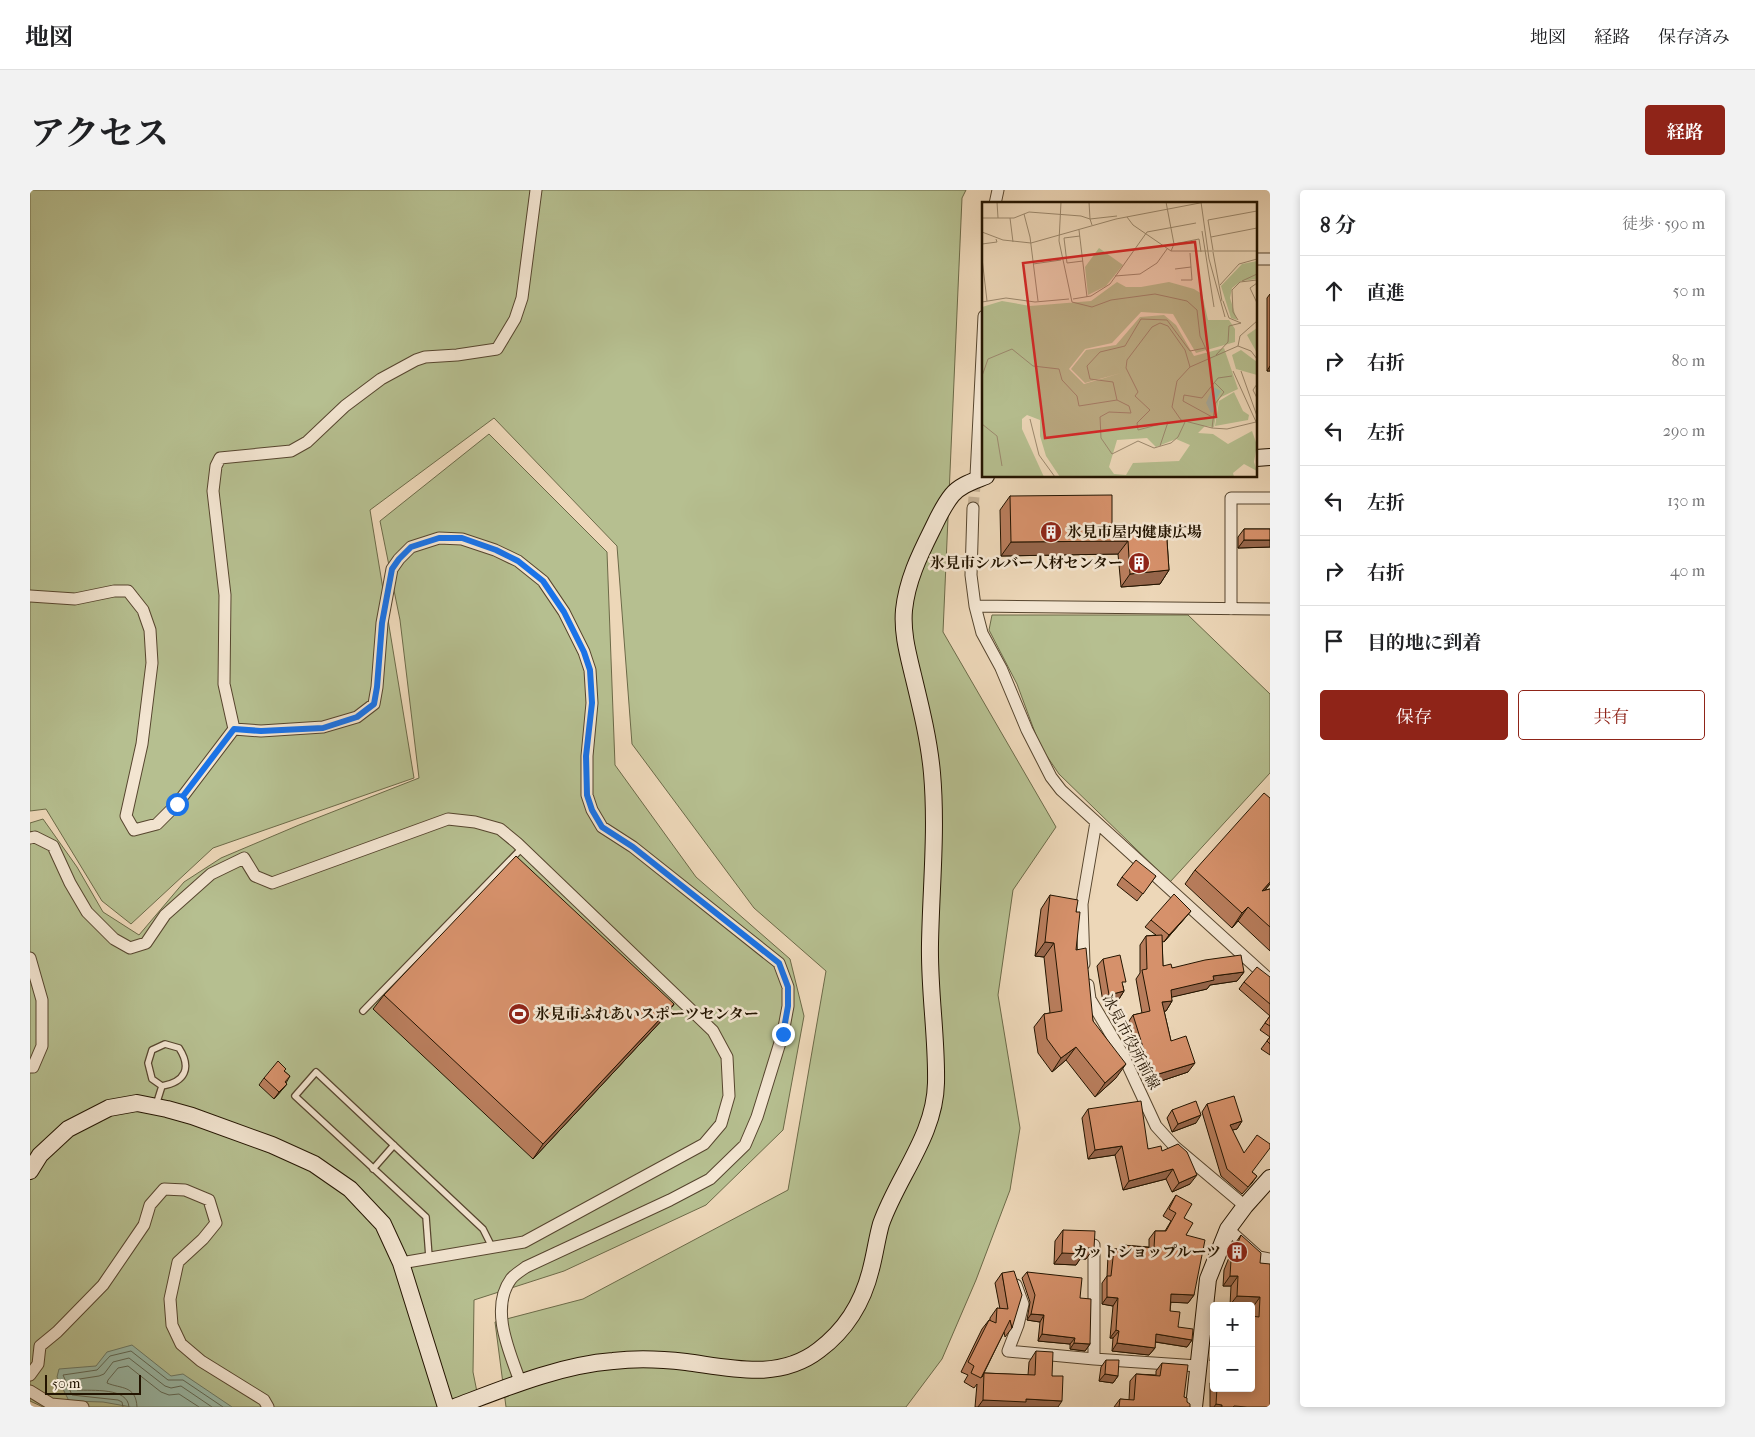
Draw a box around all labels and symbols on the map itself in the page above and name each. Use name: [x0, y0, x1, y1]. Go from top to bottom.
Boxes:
inset map: [982, 202, 1258, 478]
building icon: 氷見市屋内健康広場: [1039, 520, 1063, 544]
place label: 氷見市屋内健康広場: [1067, 523, 1202, 541]
building icon: 氷見市シルバー人材センター: [1127, 551, 1151, 575]
place label: 氷見市シルバー人材センター: [930, 554, 1123, 572]
route start: [166, 793, 189, 816]
street label: 冰見市役所前線: [1098, 991, 1164, 1093]
sports icon: 氷見市ふれあいスポーツセンター: [507, 1002, 531, 1026]
place label: 氷見市ふれあいスポーツセンター: [535, 1005, 759, 1023]
route end: [772, 1023, 795, 1046]
building icon: カットショップルーツ: [1225, 1240, 1249, 1264]
place label: カットショップルーツ: [1073, 1243, 1221, 1261]
scale bar: [45, 1372, 141, 1395]

